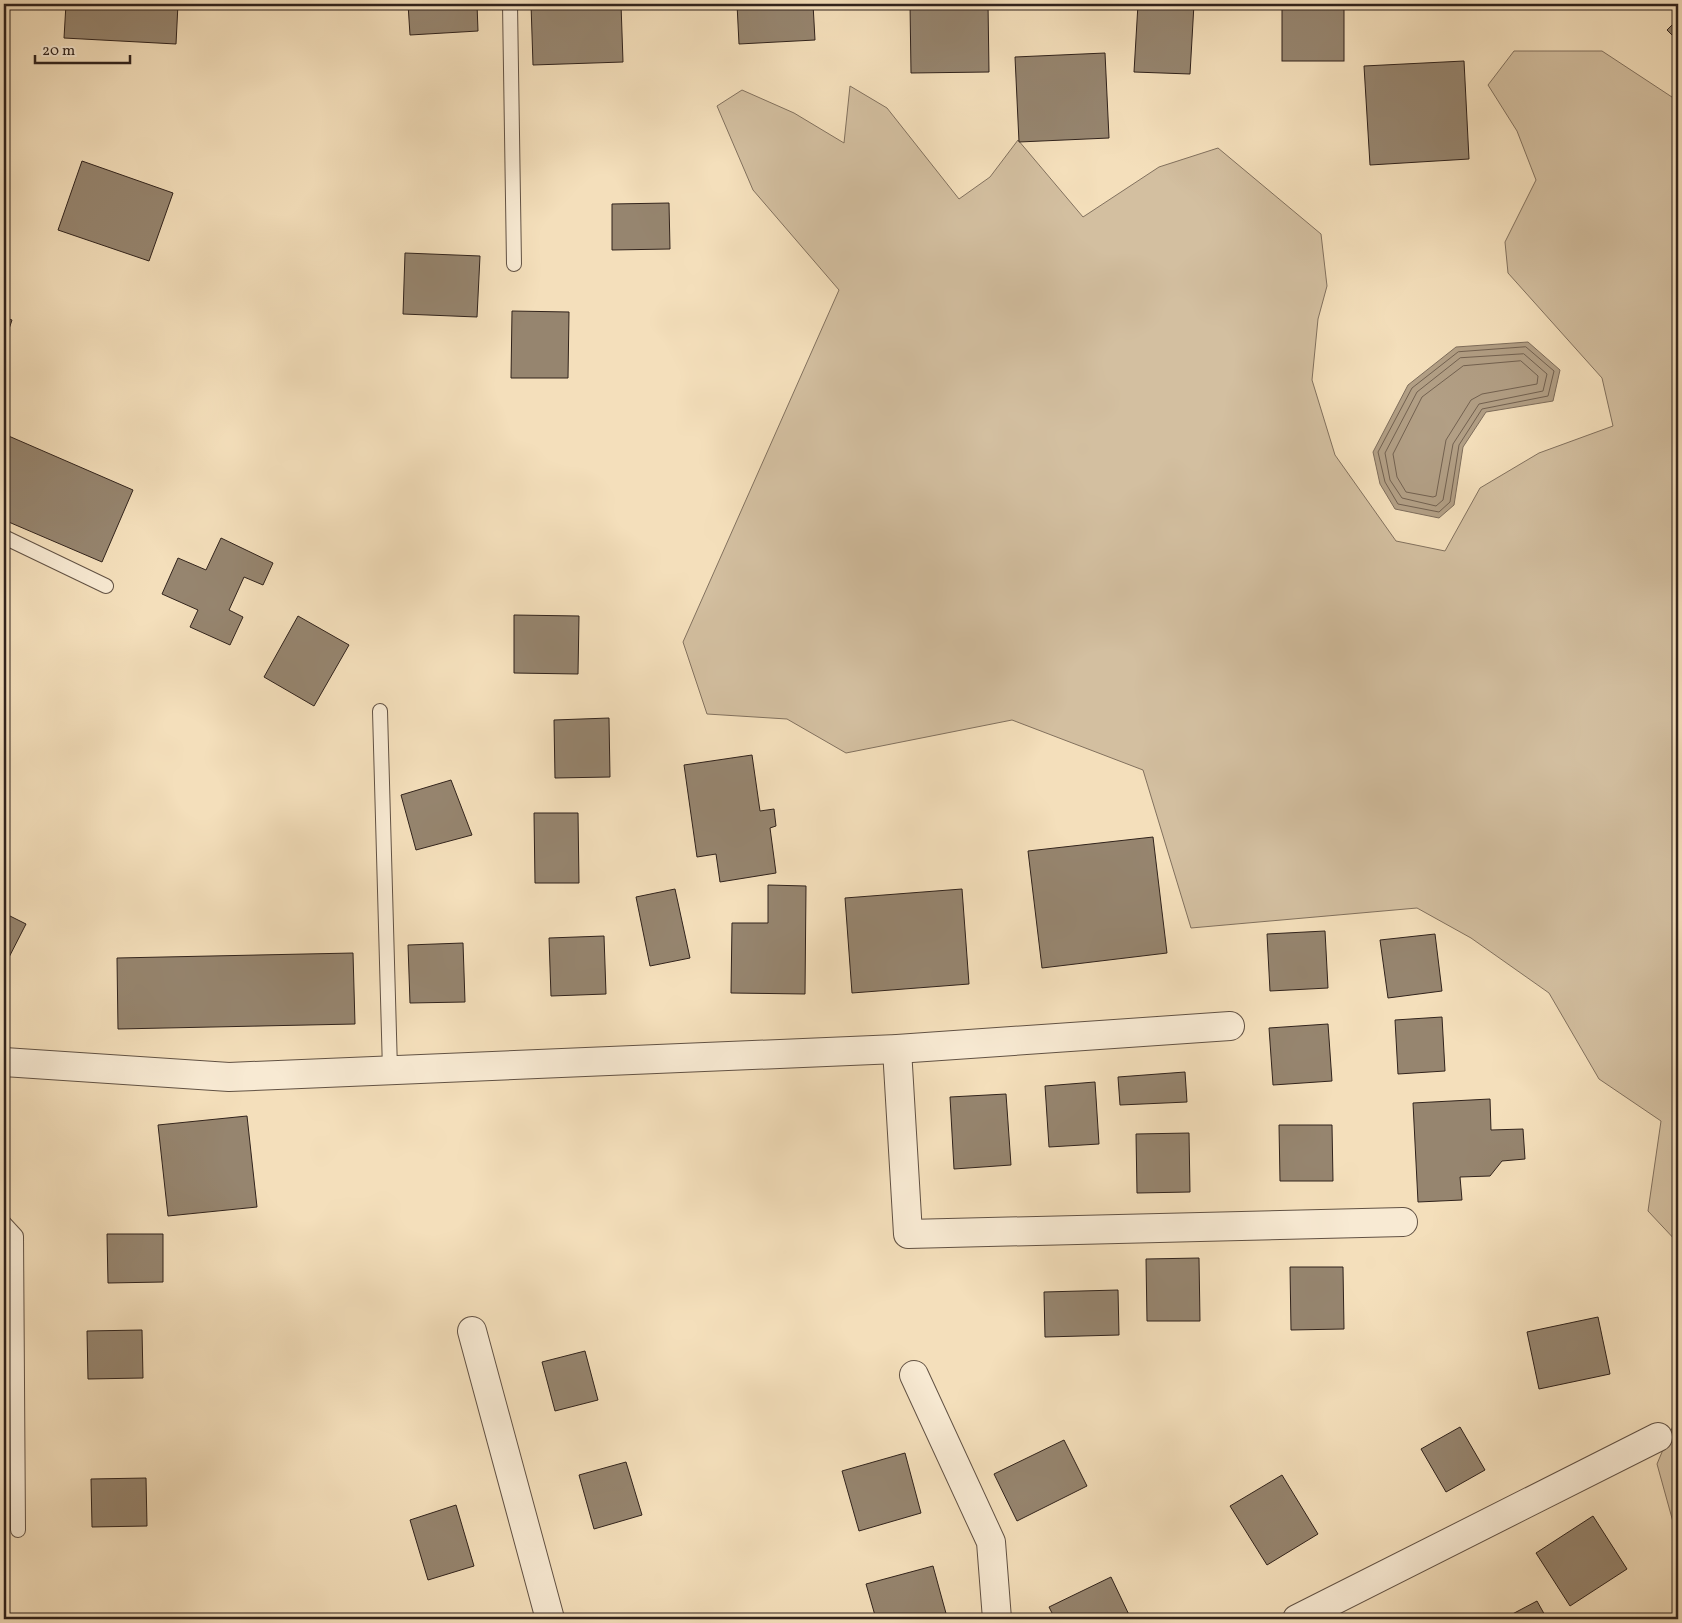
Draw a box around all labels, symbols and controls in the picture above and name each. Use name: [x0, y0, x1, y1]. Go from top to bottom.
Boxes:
scale bar: [35, 32, 130, 64]
text: 20 m: [42, 41, 75, 62]

